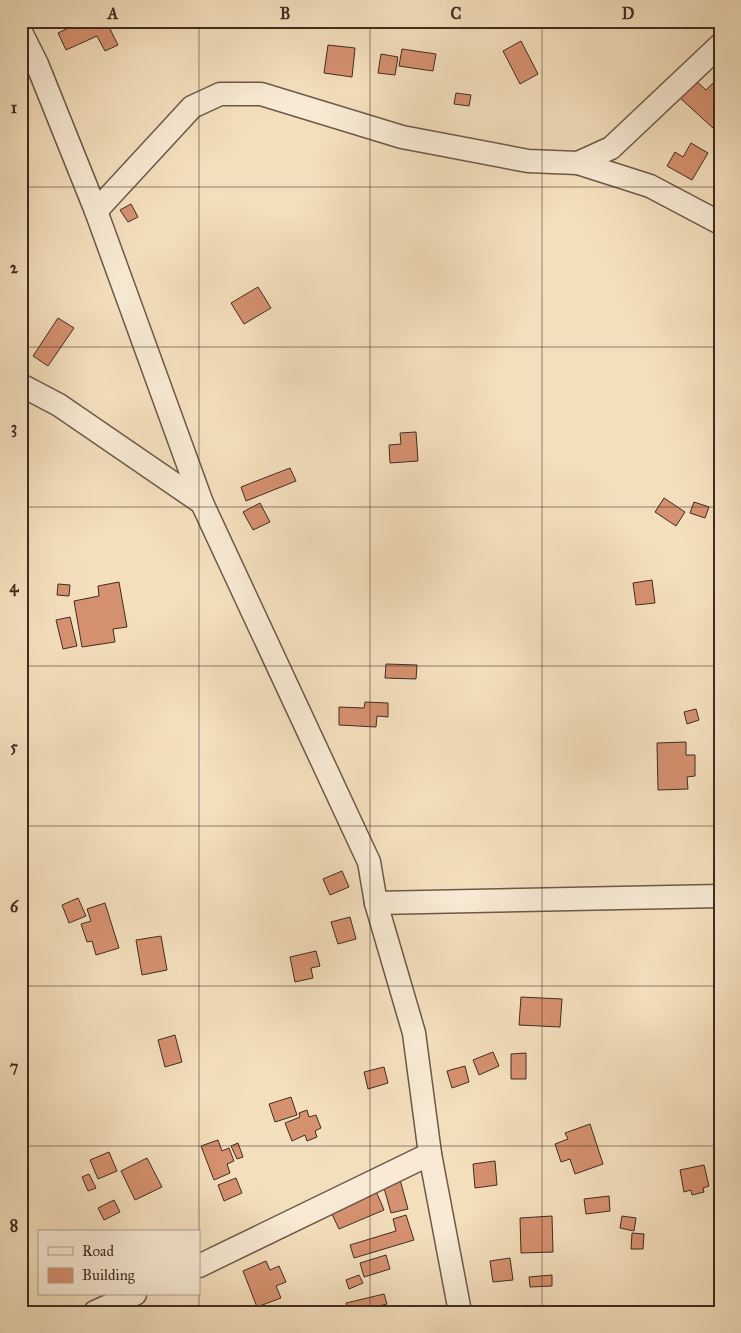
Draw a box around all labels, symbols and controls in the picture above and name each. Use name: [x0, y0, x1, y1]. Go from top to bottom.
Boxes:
text: A: [107, 4, 119, 23]
text: B: [280, 4, 290, 23]
text: C: [451, 4, 462, 23]
text: D: [622, 4, 635, 23]
text: 1: [11, 98, 18, 117]
text: 2: [10, 258, 19, 277]
text: 3: [11, 418, 17, 438]
text: 4: [10, 577, 20, 597]
text: 5: [10, 737, 18, 756]
text: 6: [10, 897, 19, 916]
text: 7: [10, 1057, 19, 1076]
text: 8: [10, 1216, 18, 1235]
legend: [38, 1230, 200, 1296]
text: Road: [82, 1242, 114, 1260]
text: Building: [82, 1266, 136, 1284]

